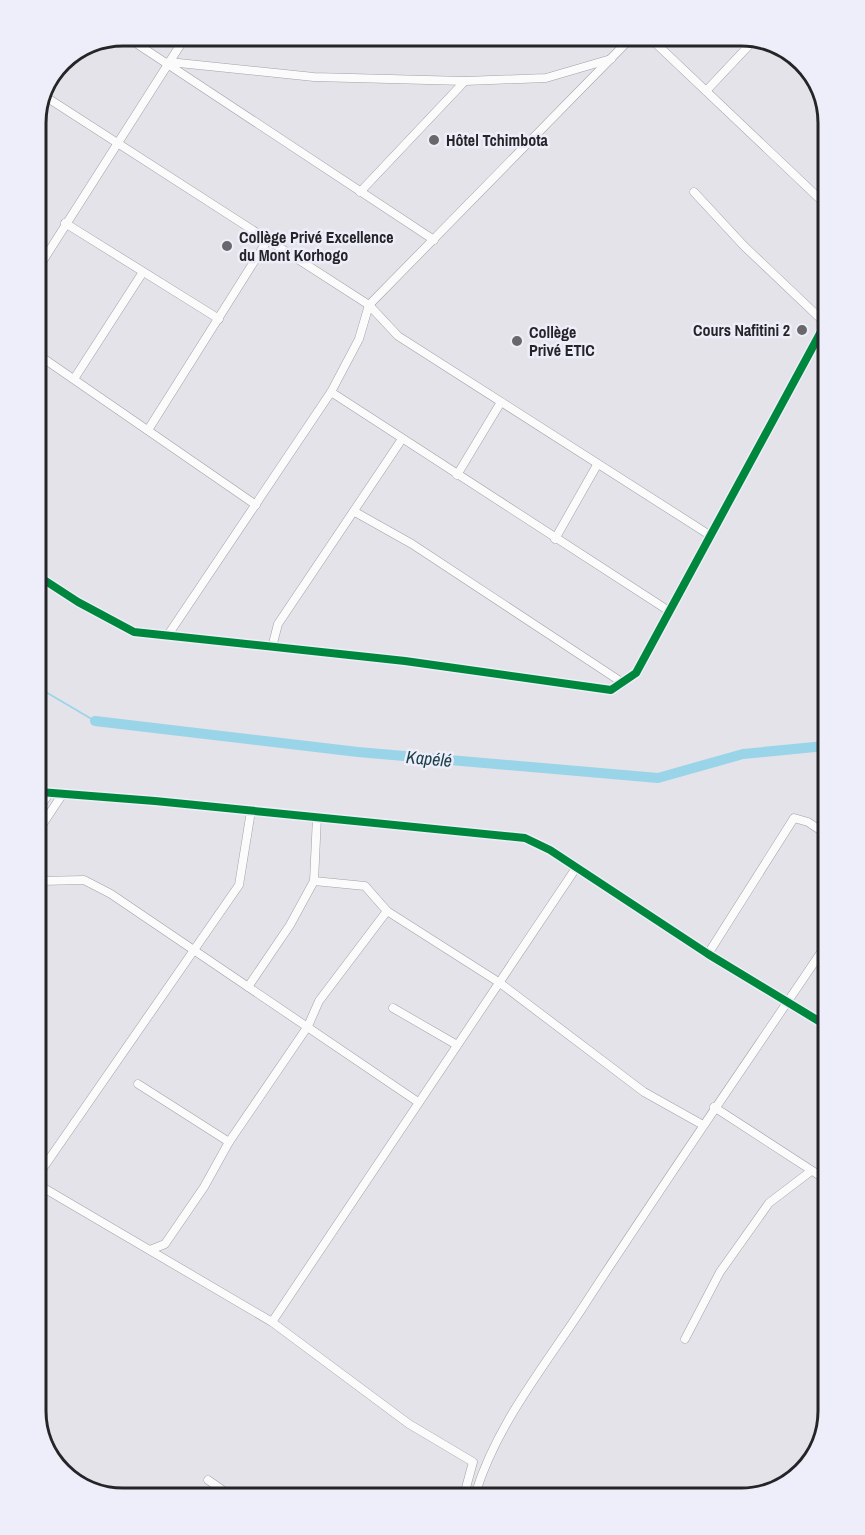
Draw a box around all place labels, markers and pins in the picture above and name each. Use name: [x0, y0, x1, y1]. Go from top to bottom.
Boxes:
place label: Hôtel Tchimbota: [446, 129, 549, 151]
marker: Hôtel Tchimbota: [427, 133, 441, 147]
place label: Collège Privé Excellence du Mont Korhogo: [239, 226, 394, 266]
marker: Collège Privé Excellence du Mont Korhogo: [220, 239, 234, 253]
place label: Cours Nafitini 2: [693, 319, 790, 341]
place label: Collège Privé ETIC: [529, 321, 595, 361]
marker: Cours Nafitini 2: [795, 323, 809, 337]
marker: Collège Privé ETIC: [510, 334, 524, 348]

